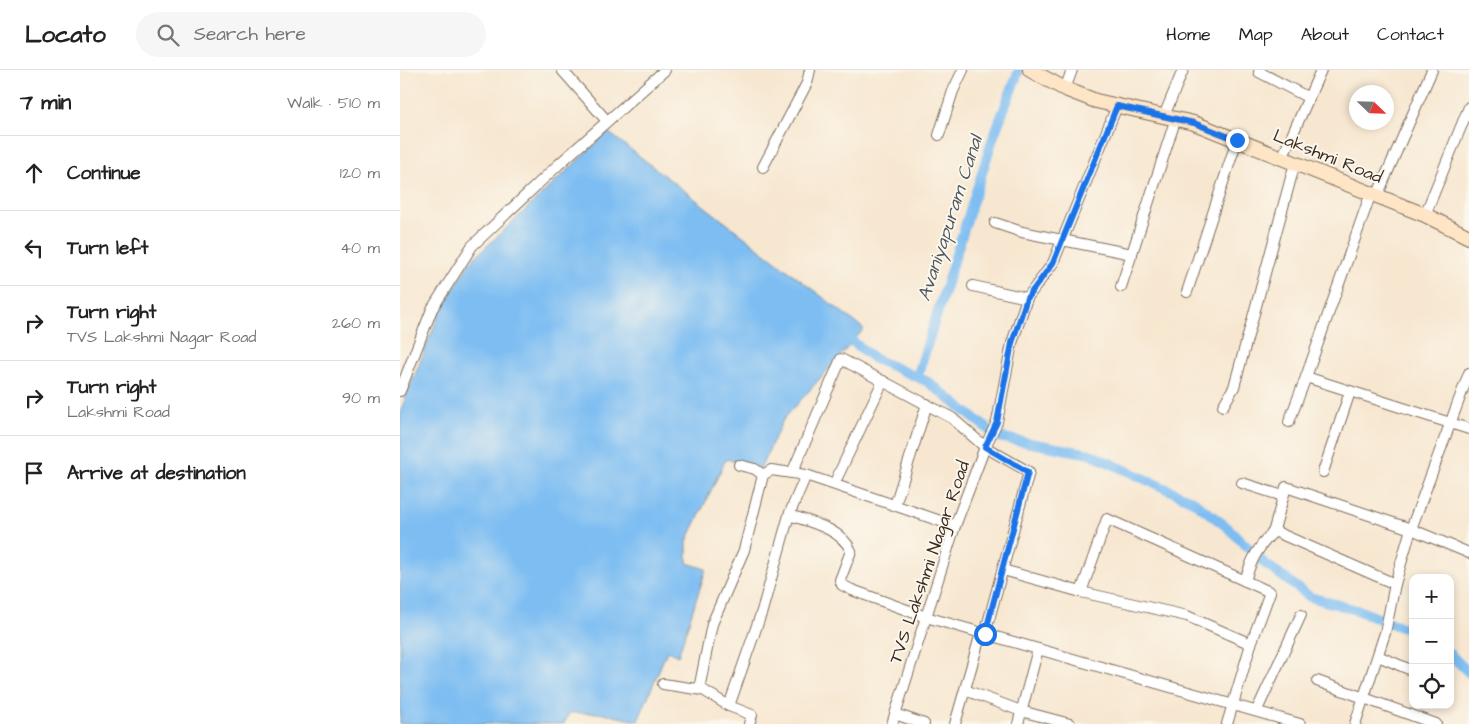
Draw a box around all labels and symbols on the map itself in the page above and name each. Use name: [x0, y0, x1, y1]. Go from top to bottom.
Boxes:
north arrow: [1349, 85, 1394, 130]
street label: Lakshmi Road: [1269, 123, 1386, 190]
route end: [1226, 129, 1249, 152]
water label: Avaniyapuram Canal: [911, 130, 991, 305]
street label: TVS Lakshmi Nagar Road: [883, 457, 977, 667]
route start: [974, 623, 997, 646]

